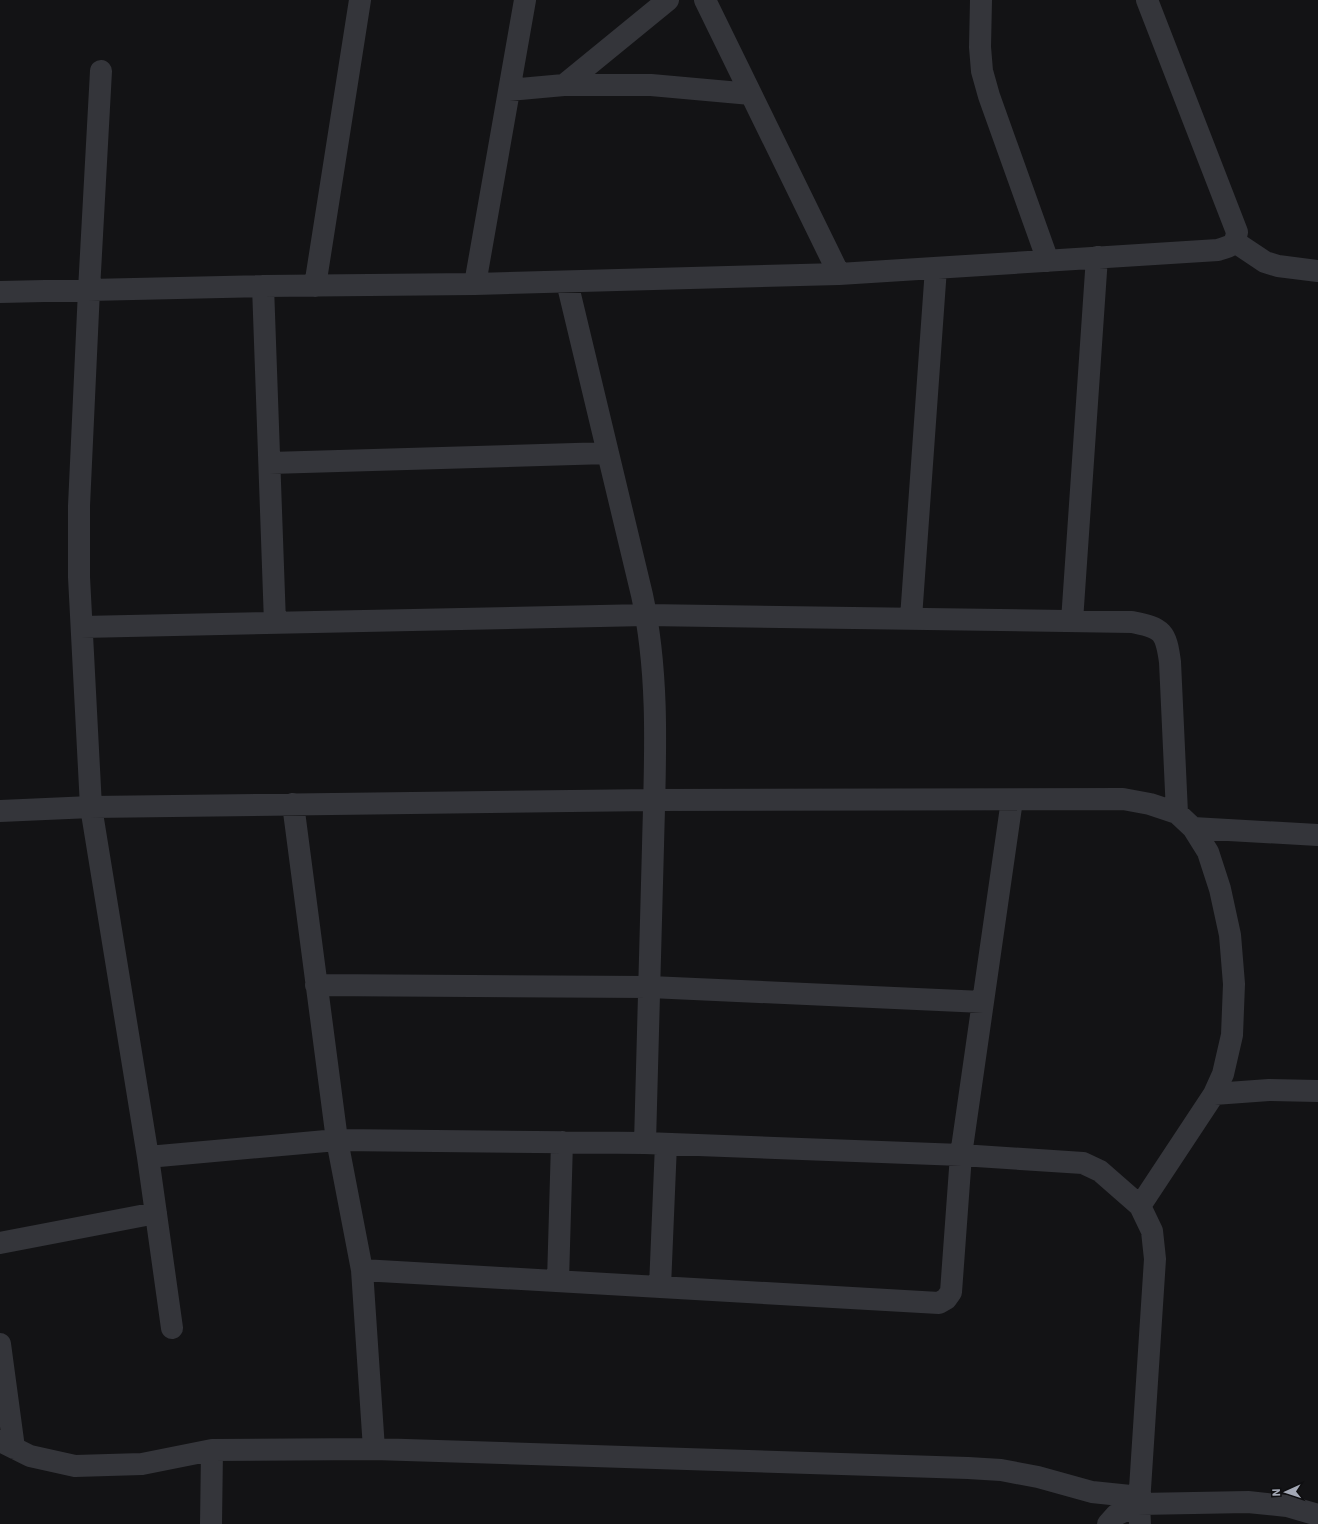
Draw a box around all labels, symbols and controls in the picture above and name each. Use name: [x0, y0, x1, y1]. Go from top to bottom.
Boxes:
north arrow: [1266, 1472, 1306, 1512]
text: N: [1269, 1488, 1283, 1497]

